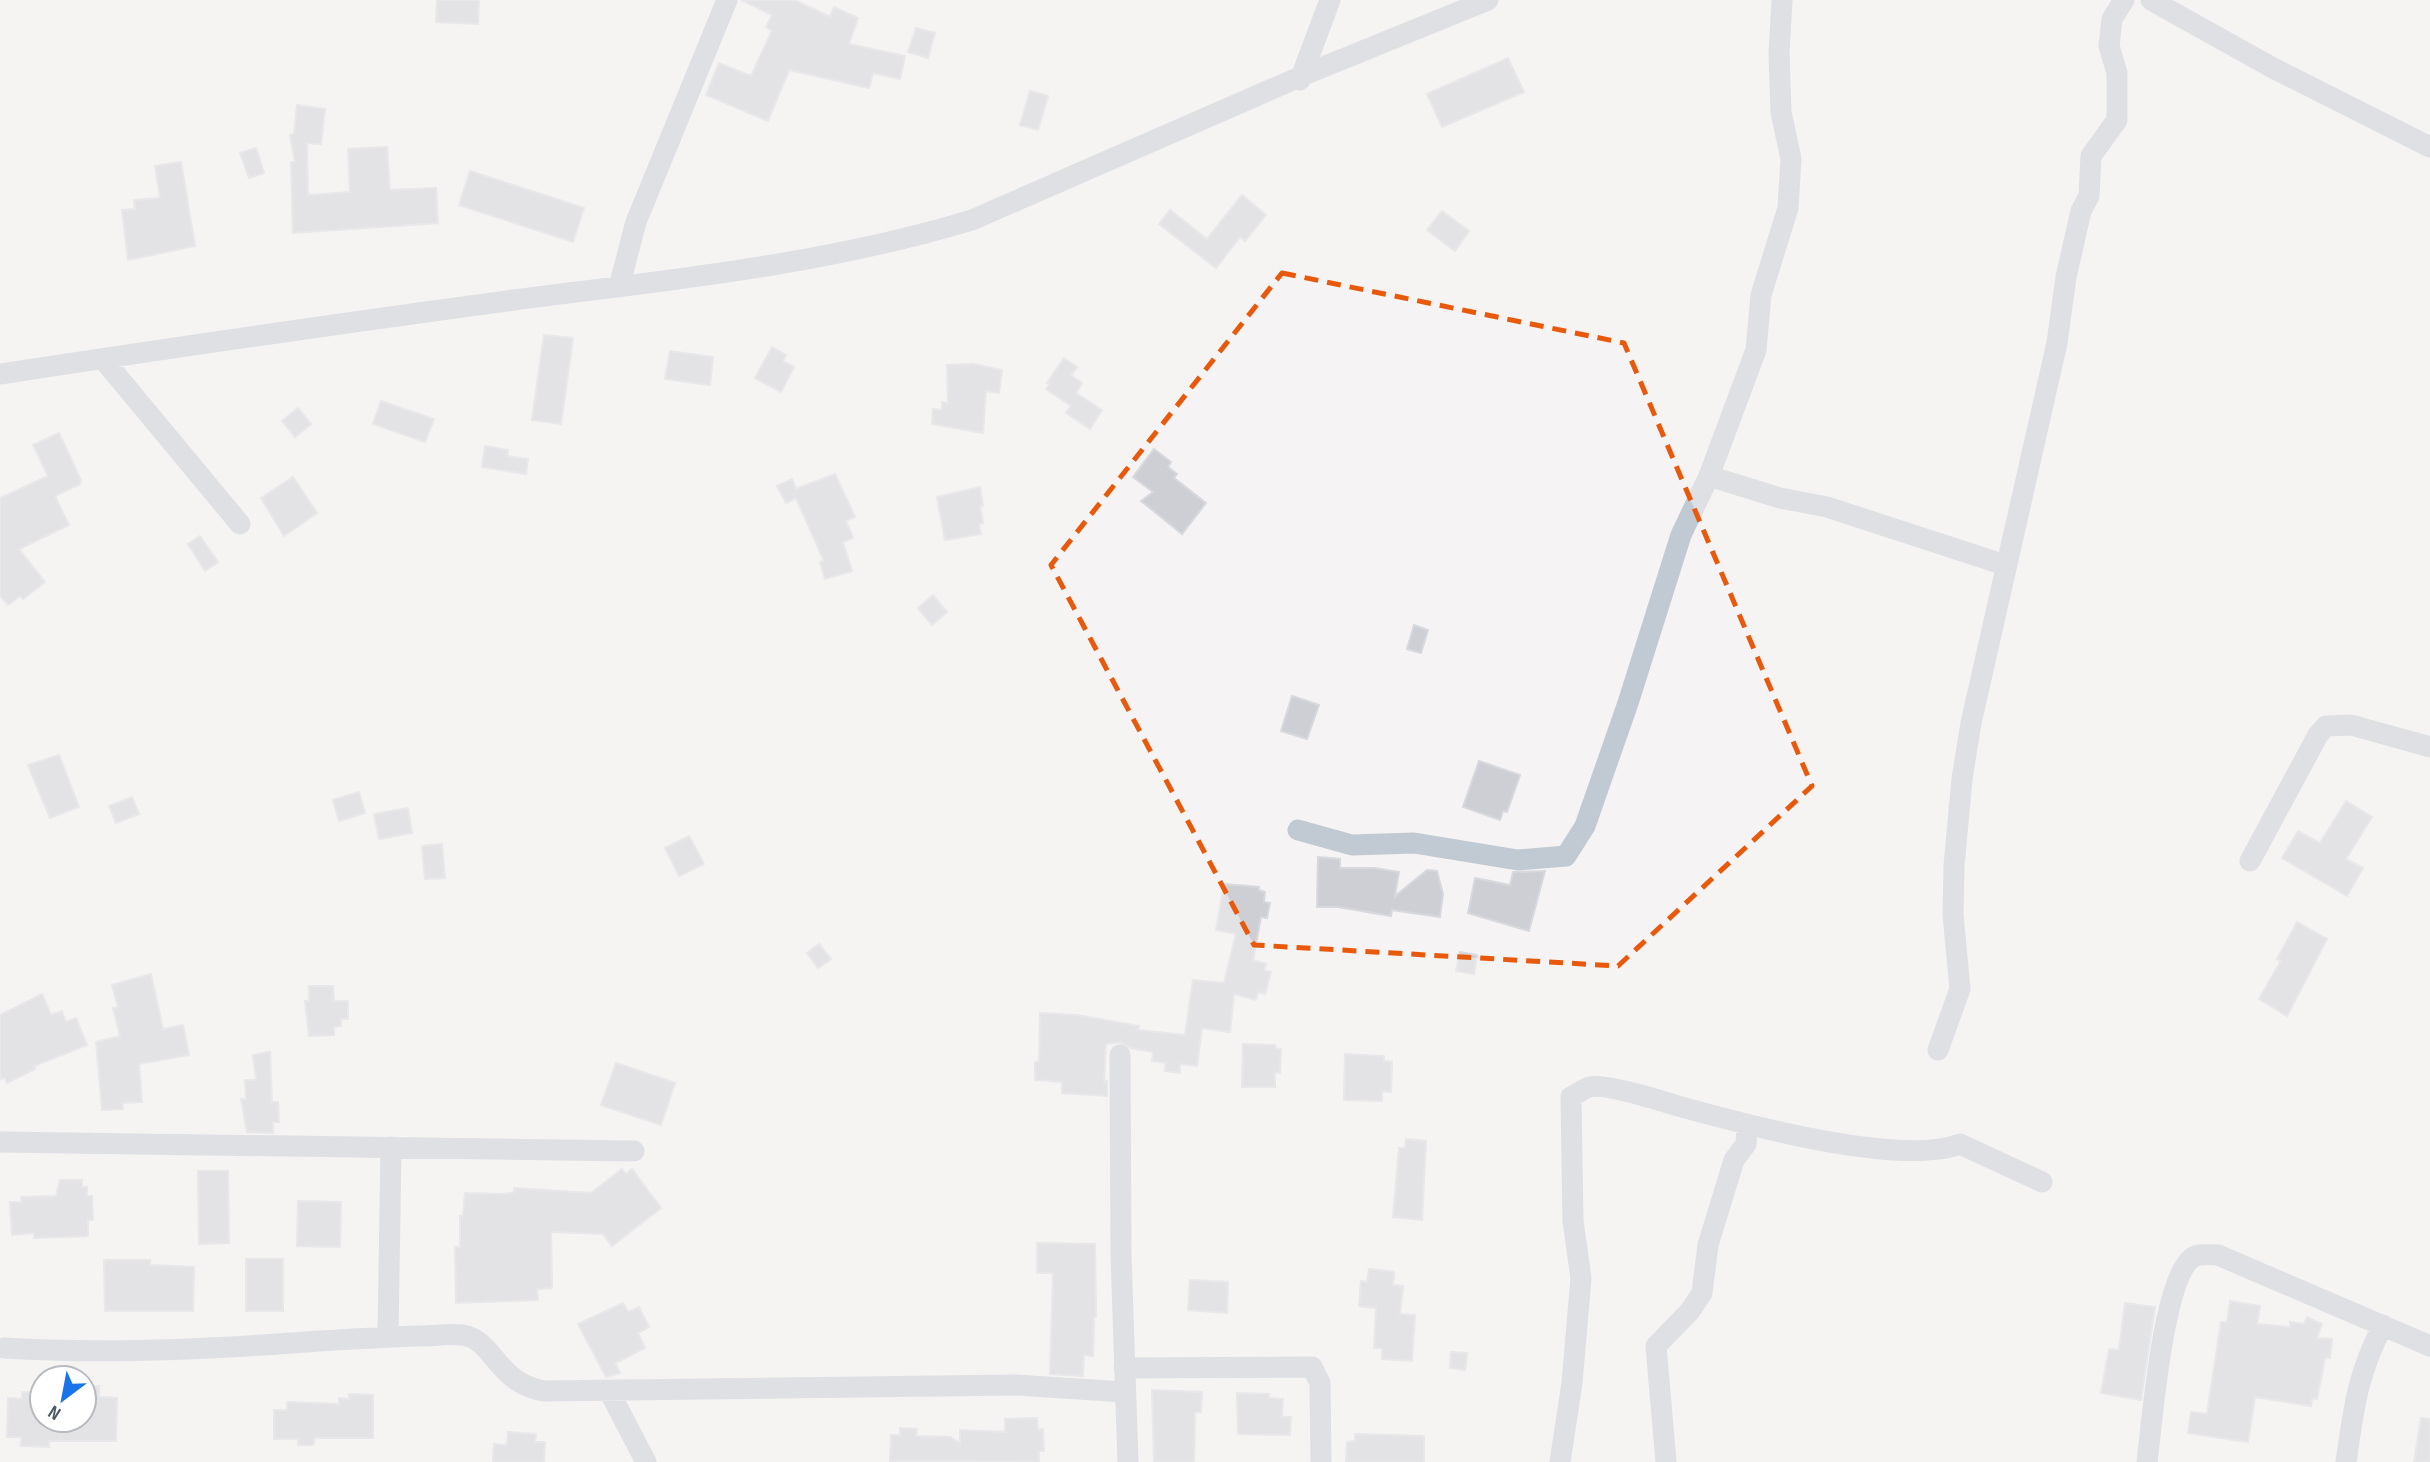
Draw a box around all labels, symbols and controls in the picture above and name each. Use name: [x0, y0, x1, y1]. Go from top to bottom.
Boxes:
north arrow: [28, 1364, 98, 1434]
text: N: [44, 1400, 65, 1425]

